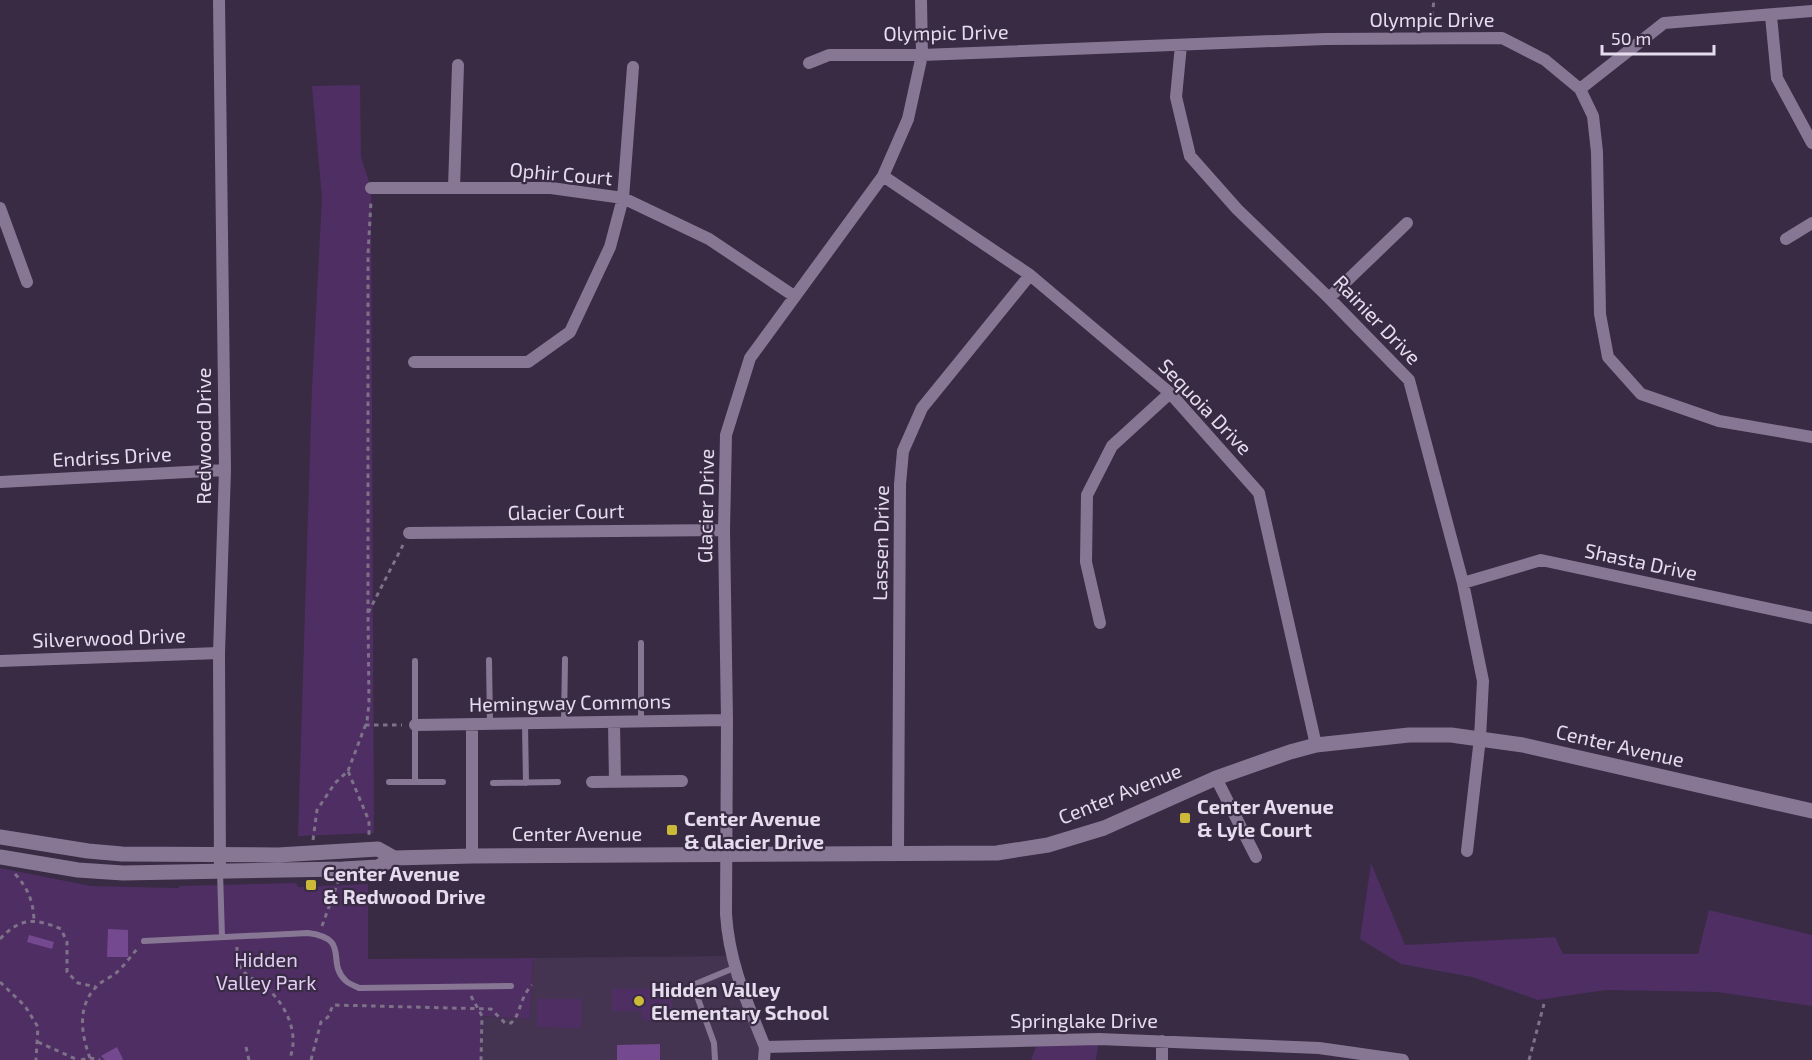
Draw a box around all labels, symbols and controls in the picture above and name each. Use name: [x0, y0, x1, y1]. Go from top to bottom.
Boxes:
street label: Olympic Drive: [1369, 7, 1495, 31]
scale bar: [1602, 18, 1714, 56]
street label: Olympic Drive: [883, 19, 1009, 45]
text: 50 m: [1611, 27, 1651, 49]
street label: Ophir Court: [509, 157, 614, 189]
street label: Rainier Drive: [1329, 270, 1426, 369]
street label: Sequoia Drive: [1154, 353, 1257, 459]
street label: Redwood Drive: [191, 368, 215, 505]
street label: Endriss Drive: [52, 441, 172, 471]
street label: Glacier Drive: [692, 449, 718, 563]
street label: Lassen Drive: [867, 485, 893, 601]
street label: Glacier Court: [507, 498, 625, 524]
street label: Shasta Drive: [1583, 537, 1700, 585]
street label: Silverwood Drive: [32, 622, 186, 652]
street label: Hemingway Commons: [469, 688, 671, 716]
street label: Center Avenue: [1554, 719, 1687, 771]
street label: Center Avenue: [1055, 757, 1185, 829]
place label: Center Avenue & Lyle Court: [1197, 794, 1334, 842]
place label: Center Avenue & Glacier Drive: [684, 806, 824, 853]
marker: Center Avenue & Lyle Court: [1178, 811, 1192, 825]
street label: Center Avenue: [512, 821, 642, 845]
marker: Center Avenue & Glacier Drive: [665, 823, 679, 837]
place label: Center Avenue & Redwood Drive: [323, 861, 486, 908]
marker: Center Avenue & Redwood Drive: [304, 878, 318, 892]
park label: Hidden Valley Park: [216, 947, 316, 994]
place label: Hidden Valley Elementary School: [651, 977, 829, 1025]
marker: Hidden Valley Elementary School: [632, 994, 646, 1008]
street label: Springlake Drive: [1010, 1008, 1158, 1032]

